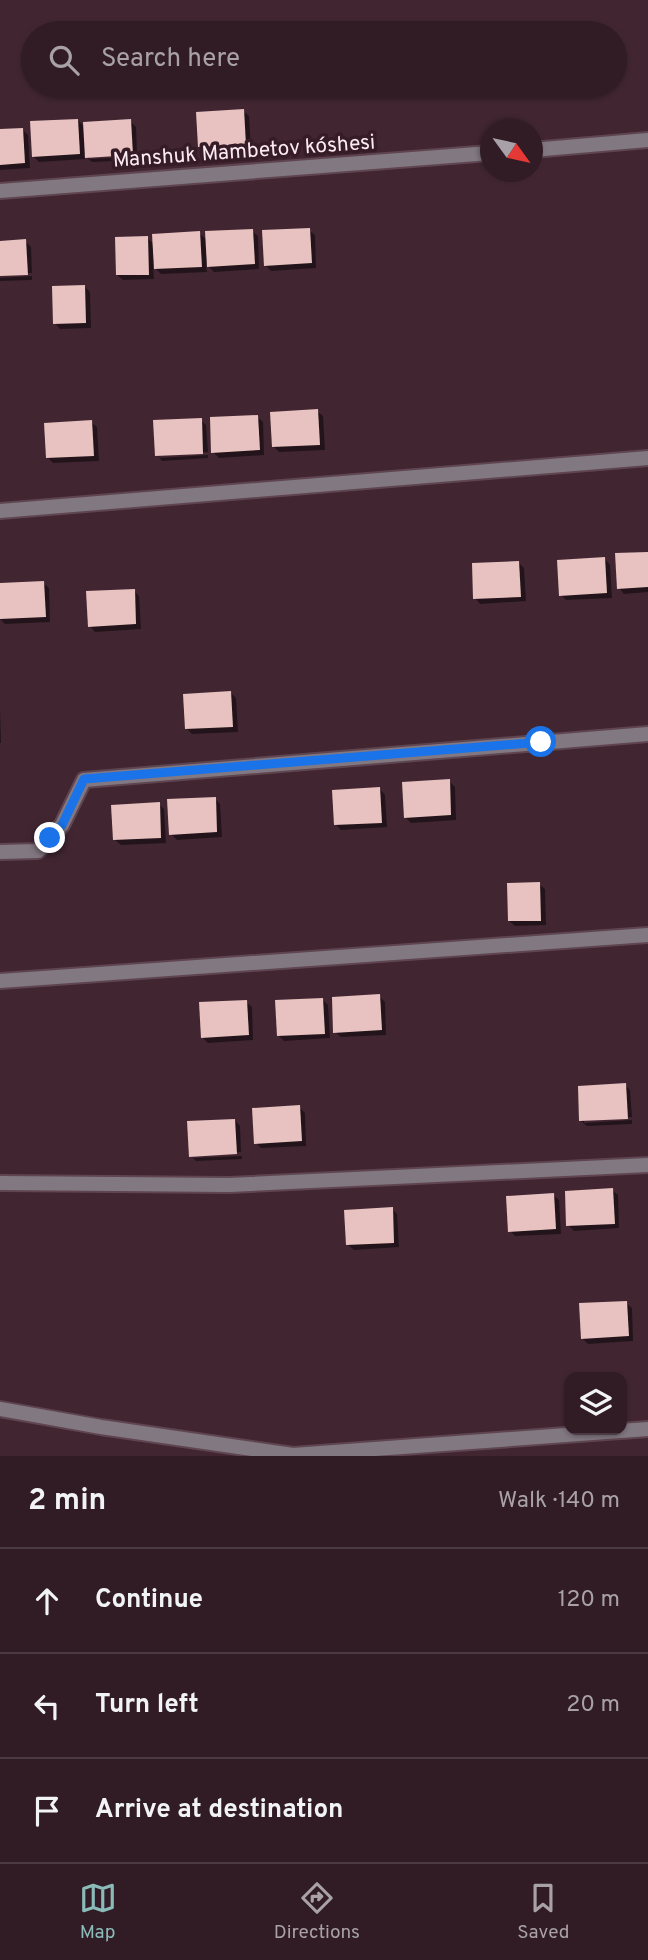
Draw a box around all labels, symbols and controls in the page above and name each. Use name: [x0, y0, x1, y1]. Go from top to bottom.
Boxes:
search box: [21, 21, 627, 98]
icon: search: [45, 41, 83, 79]
text: Search here: [101, 43, 240, 76]
north arrow: [480, 119, 543, 182]
street label: Manshuk Mambetov kóshesi: [112, 129, 376, 175]
route start: [525, 726, 556, 757]
route end: [34, 822, 65, 853]
map controls: [564, 1372, 627, 1435]
button: layers: [564, 1372, 627, 1435]
text: 2 min: [28, 1483, 106, 1520]
text: Walk · 140 m: [498, 1487, 620, 1516]
icon: ahead: [28, 1582, 66, 1620]
text: Continue: [95, 1584, 203, 1617]
text: 120 m: [558, 1586, 620, 1615]
icon: left: [28, 1687, 66, 1725]
text: Turn left: [95, 1689, 199, 1722]
text: 20 m: [566, 1691, 620, 1720]
icon: arrive: [28, 1792, 66, 1830]
text: Arrive at destination: [95, 1794, 343, 1827]
tab: Map: [79, 1879, 117, 1945]
tab: Directions: [274, 1879, 360, 1945]
tab: Saved: [517, 1879, 569, 1945]

